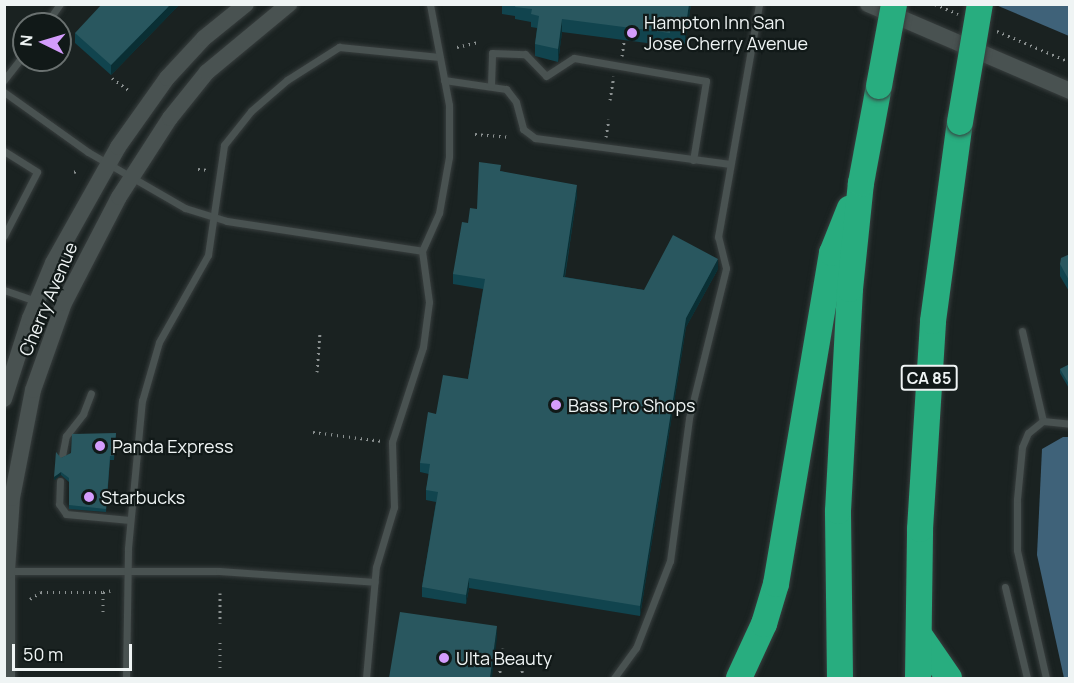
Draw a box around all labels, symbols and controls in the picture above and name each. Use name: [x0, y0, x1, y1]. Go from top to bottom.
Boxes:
north arrow: [12, 12, 72, 72]
place label: Hampton Inn San Jose Cherry Avenue: [644, 12, 808, 54]
marker: Hampton Inn San Jose Cherry Avenue: [625, 26, 639, 40]
text: N: [15, 34, 38, 47]
street label: Cherry Avenue: [14, 239, 82, 359]
road number: CA 85: [900, 365, 958, 391]
place label: Bass Pro Shops: [568, 394, 695, 416]
marker: Bass Pro Shops: [549, 398, 563, 412]
place label: Panda Express: [112, 435, 233, 457]
marker: Panda Express: [93, 439, 107, 453]
place label: Starbucks: [101, 486, 185, 508]
marker: Starbucks: [82, 490, 96, 504]
scale bar: [15, 632, 135, 670]
text: 50 m: [23, 642, 63, 666]
place label: Ulta Beauty: [456, 647, 552, 669]
marker: Ulta Beauty: [437, 651, 451, 665]

